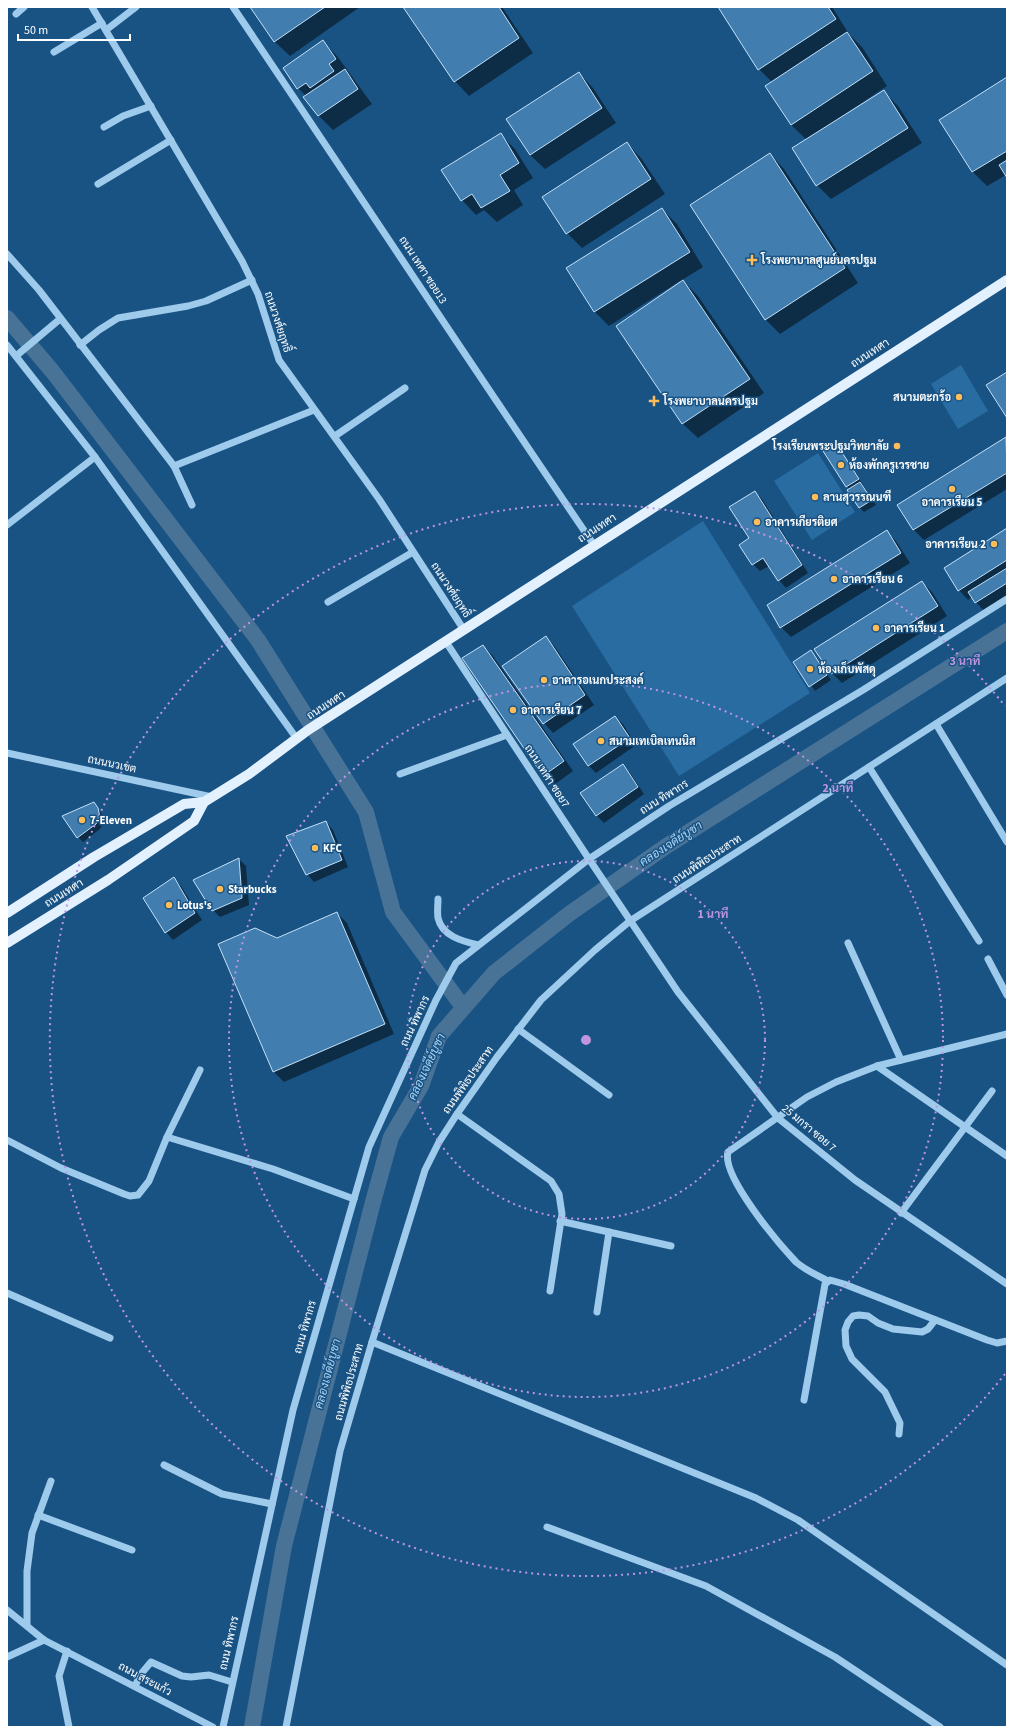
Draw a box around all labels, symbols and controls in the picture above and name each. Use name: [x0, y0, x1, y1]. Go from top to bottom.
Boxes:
scale bar: [18, 16, 130, 42]
text: 50 m: [24, 22, 48, 39]
street label: ถนน เทศา ซอย13: [396, 233, 450, 307]
place label: โรงพยาบาลศูนย์นครปฐม: [760, 252, 876, 268]
marker: โรงพยาบาลศูนย์นครปฐม: [746, 254, 758, 266]
street label: ถนนวงศ์ยฤทธิ์: [261, 288, 299, 355]
street label: ถนนเทศา: [848, 335, 892, 371]
place label: สนามตะกร้อ: [893, 389, 951, 405]
marker: สนามตะกร้อ: [954, 392, 964, 402]
place label: โรงพยาบาลนครปฐม: [662, 393, 758, 409]
marker: โรงพยาบาลนครปฐม: [648, 395, 660, 407]
place label: โรงเรียนพระปฐมวิทยาลัย: [771, 438, 889, 454]
marker: โรงเรียนพระปฐมวิทยาลัย: [892, 441, 902, 451]
place label: ห้องพักครูเวรชาย: [849, 457, 929, 473]
marker: ห้องพักครูเวรชาย: [836, 460, 846, 470]
marker: อาคารเรียน 5: [947, 484, 957, 494]
place label: ลานสุวรรณนฑี: [823, 489, 891, 505]
marker: ลานสุวรรณนฑี: [810, 492, 820, 502]
place label: อาคารเรียน 5: [922, 494, 983, 510]
street label: ถนนเทศา: [575, 510, 619, 546]
place label: อาคารเกียรติยศ: [765, 514, 838, 530]
marker: อาคารเกียรติยศ: [752, 517, 762, 527]
place label: อาคารเรียน 2: [925, 536, 986, 552]
marker: อาคารเรียน 2: [989, 539, 999, 549]
street label: ถนนวงศ์ยฤทธิ์: [427, 557, 478, 621]
place label: อาคารเรียน 6: [842, 571, 903, 587]
marker: อาคารเรียน 6: [829, 574, 839, 584]
place label: อาคารเรียน 1: [884, 620, 945, 636]
marker: อาคารเรียน 1: [871, 623, 881, 633]
text: 3 นาที: [950, 653, 981, 670]
place label: ห้องเก็บพัสดุ: [818, 661, 876, 677]
marker: ห้องเก็บพัสดุ: [805, 664, 815, 674]
place label: อาคารอเนกประสงค์: [552, 672, 645, 688]
marker: อาคารอเนกประสงค์: [539, 675, 549, 685]
street label: ถนนเทศา: [304, 687, 348, 723]
place label: อาคารเรียน 7: [521, 702, 582, 718]
marker: อาคารเรียน 7: [508, 705, 518, 715]
place label: สนามเทเบิลเทนนิส: [609, 734, 696, 749]
marker: สนามเทเบิลเทนนิส: [596, 736, 606, 746]
street label: ถนน เทศา ซอย7: [521, 742, 573, 810]
street label: ถนนนวเขต: [86, 752, 138, 776]
street label: ถนน ทิพากร: [637, 776, 691, 818]
text: 2 นาที: [823, 780, 854, 797]
place label: 7-Eleven: [90, 813, 132, 828]
marker: 7-Eleven: [77, 815, 87, 825]
water label: คลองเจดีย์บูชา: [636, 817, 706, 871]
street label: ถนนพิพิธประสาท: [670, 831, 744, 887]
place label: KFC: [323, 841, 342, 856]
marker: KFC: [310, 843, 320, 853]
street label: ถนนเทศา: [42, 875, 86, 911]
place label: Starbucks: [228, 882, 277, 897]
marker: Starbucks: [215, 884, 225, 894]
place label: Lotus's: [177, 898, 212, 913]
marker: Lotus's: [164, 900, 174, 910]
text: 1 นาที: [698, 906, 729, 923]
street label: ถนน ทิพากร: [397, 993, 433, 1049]
water label: คลองเจดีย์บูชา: [404, 1031, 450, 1103]
centre of rings: [579, 1033, 593, 1047]
street label: ถนนพิพิธประสาท: [439, 1043, 497, 1117]
street label: 25 มกรา ซอย 7: [779, 1101, 839, 1155]
street label: ถนน ทิพากร: [290, 1299, 320, 1355]
water label: คลองเจดีย์บูชา: [310, 1337, 346, 1411]
street label: ถนนพิพิธประสาท: [331, 1342, 367, 1422]
street label: ถนน ทิพากร: [216, 1615, 242, 1671]
street label: ถนน สระแก้ว: [116, 1659, 174, 1699]

